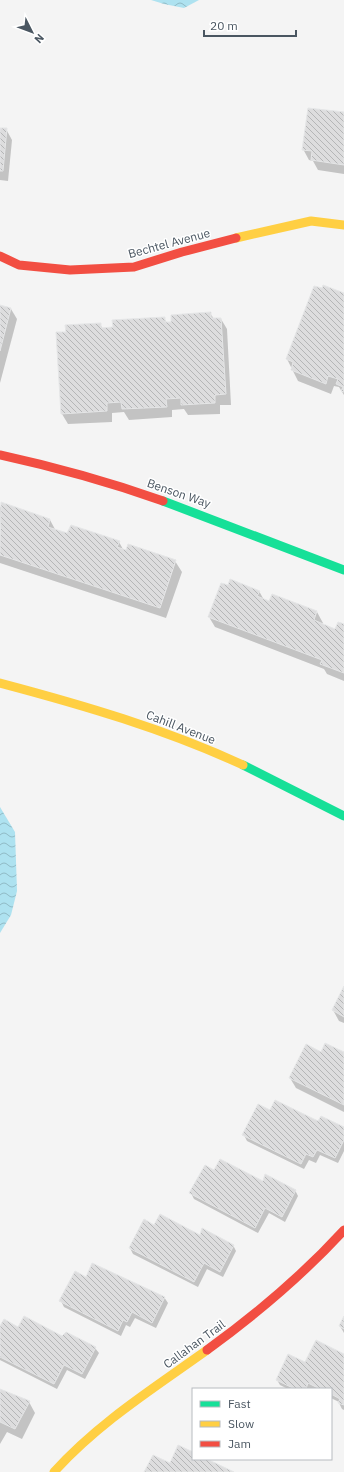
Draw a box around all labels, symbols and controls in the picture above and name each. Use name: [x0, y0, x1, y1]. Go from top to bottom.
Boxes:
north arrow: [12, 12, 52, 52]
scale bar: [204, 12, 296, 38]
text: 20 m: [210, 18, 238, 33]
text: N: [32, 31, 47, 46]
street label: Bechtel Avenue: [126, 225, 212, 261]
street label: Benson Way: [145, 475, 213, 511]
street label: Cahill Avenue: [144, 707, 218, 747]
street label: Callahan Trail: [160, 1316, 228, 1372]
legend: [192, 1388, 332, 1460]
text: Fast: [228, 1396, 251, 1411]
text: Slow: [228, 1416, 254, 1431]
text: Jam: [228, 1436, 251, 1451]

